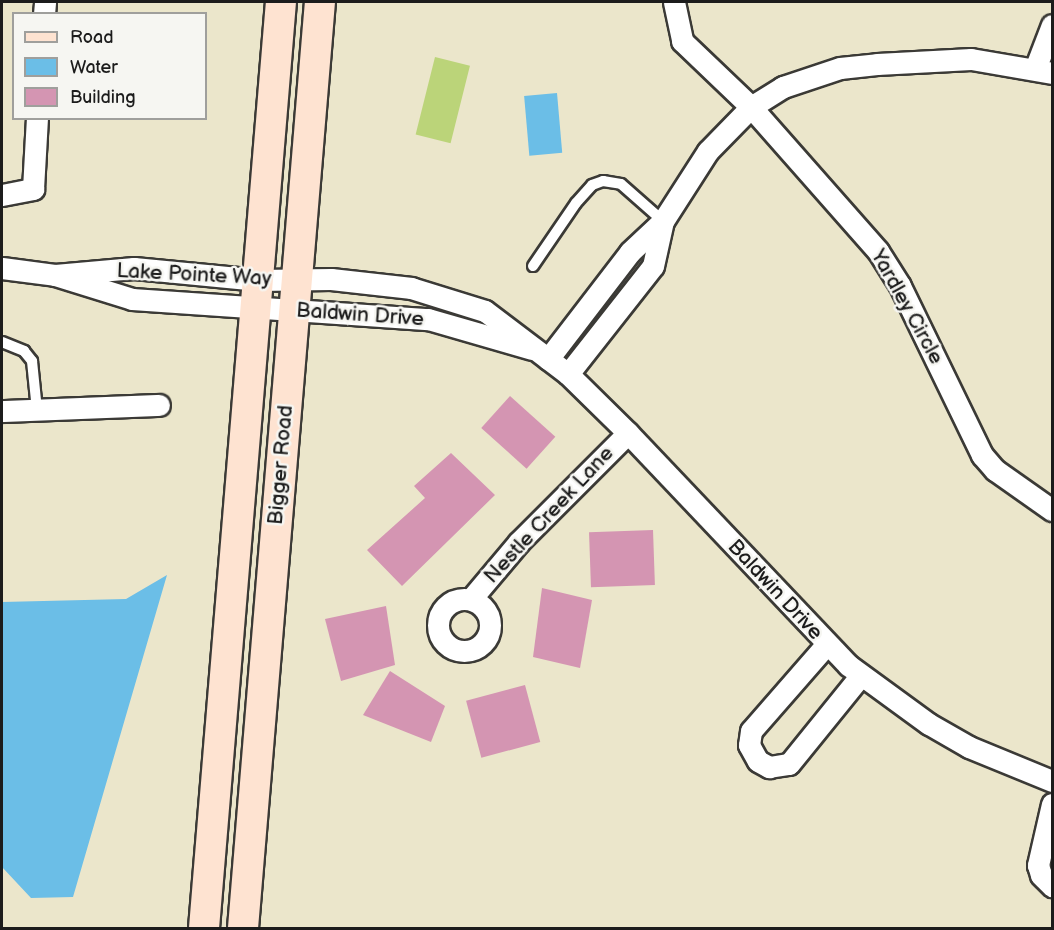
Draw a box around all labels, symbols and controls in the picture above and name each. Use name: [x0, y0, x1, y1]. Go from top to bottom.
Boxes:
legend: [12, 12, 207, 120]
text: Road: [70, 27, 114, 48]
text: Water: [70, 57, 118, 78]
text: Building: [70, 87, 136, 108]
street label: Yardley Circle: [865, 245, 949, 369]
street label: Lake Pointe Way: [116, 258, 272, 292]
street label: Baldwin Drive: [295, 298, 425, 332]
street label: Bigger Road: [263, 404, 299, 526]
street label: Nestle Creek Lane: [479, 441, 619, 589]
street label: Baldwin Drive: [722, 535, 828, 645]

